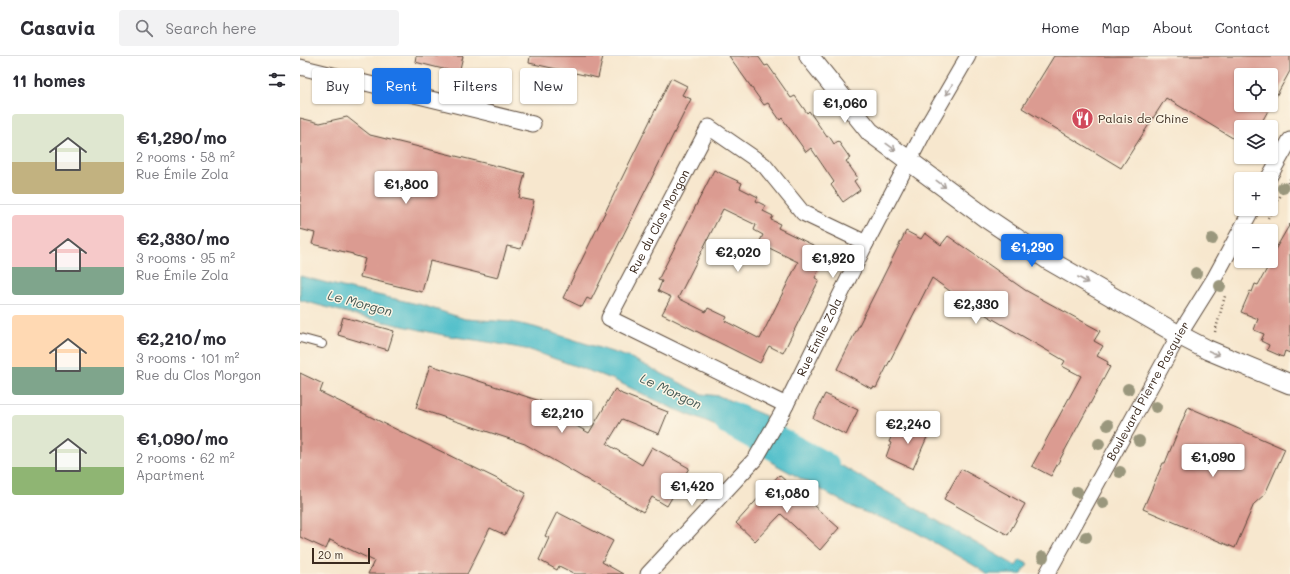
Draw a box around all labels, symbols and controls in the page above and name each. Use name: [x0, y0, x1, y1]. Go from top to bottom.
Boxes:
search box: [119, 10, 399, 46]
text: Casavia: [20, 15, 95, 40]
icon: search: [133, 17, 155, 39]
text: Search here: [165, 18, 257, 38]
text: Home: [1041, 18, 1079, 37]
text: Map: [1101, 18, 1130, 37]
text: About: [1152, 18, 1193, 37]
text: Contact: [1215, 18, 1270, 37]
chip: Buy: [312, 68, 364, 104]
chip: Rent: [372, 68, 431, 104]
chip: Filters: [439, 68, 512, 104]
chip: New: [520, 68, 577, 104]
map controls: [1234, 68, 1278, 268]
button: locate: [1234, 68, 1278, 112]
text: 11 homes: [12, 69, 86, 91]
icon: filters: [266, 69, 288, 91]
one-way arrow: [944, 84, 952, 96]
pin: €1,060: [812, 90, 878, 124]
text: €1,060: [823, 94, 867, 111]
restaurant icon: Palais de Chine: [1069, 106, 1095, 132]
place label: Palais de Chine: [1098, 110, 1189, 126]
button: layers: [1234, 120, 1278, 164]
text: €1,290/mo: [136, 126, 227, 148]
icon: home: [44, 130, 92, 178]
one-way arrow: [885, 143, 896, 151]
text: 2 rooms · 58 m²: [136, 148, 235, 165]
text: Rue Émile Zola: [136, 165, 229, 182]
street label: Rue du Clos Morgon: [625, 166, 692, 276]
pin: €1,800: [373, 171, 439, 205]
button: +: [1234, 172, 1278, 216]
text: €1,800: [383, 175, 429, 192]
one-way arrow: [935, 180, 946, 188]
button: −: [1234, 224, 1278, 268]
text: €2,330/mo: [136, 227, 230, 249]
icon: home: [44, 231, 92, 279]
pin: €1,290: [999, 234, 1065, 268]
text: €1,290: [1010, 238, 1054, 255]
pin: €2,020: [705, 239, 771, 273]
text: €2,020: [715, 243, 761, 260]
pin: €1,920: [800, 245, 866, 279]
text: 3 rooms · 95 m²: [136, 249, 235, 266]
text: €1,920: [811, 249, 855, 266]
text: Rue Émile Zola: [136, 266, 229, 283]
one-way arrow: [1077, 277, 1089, 285]
water label: Le Morgon: [326, 286, 394, 319]
pin: €2,330: [943, 291, 1009, 325]
street label: Rue Émile Zola: [792, 295, 845, 379]
text: €2,330: [953, 295, 999, 312]
street label: Boulevard Pierre Pasquier: [1102, 318, 1193, 463]
text: €2,210/mo: [136, 327, 226, 349]
icon: home: [44, 331, 92, 379]
text: 3 rooms · 101 m²: [136, 349, 239, 366]
one-way arrow: [1208, 349, 1220, 357]
text: Rue du Clos Morgon: [136, 366, 261, 383]
water label: Le Morgon: [638, 369, 705, 412]
pin: €2,210: [529, 400, 595, 434]
text: €2,210: [540, 404, 584, 421]
pin: €2,240: [875, 411, 941, 445]
text: €2,240: [885, 415, 931, 432]
text: €1,090/mo: [136, 427, 228, 449]
icon: home: [44, 431, 92, 479]
pin: €1,090: [1180, 444, 1246, 478]
text: €1,090: [1191, 448, 1235, 465]
text: 2 rooms · 62 m²: [136, 449, 235, 466]
text: Apartment: [136, 466, 205, 483]
pin: €1,420: [659, 473, 725, 507]
text: €1,420: [670, 477, 714, 494]
pin: €1,080: [754, 480, 820, 514]
text: €1,080: [764, 484, 810, 501]
scale bar: [312, 546, 370, 565]
text: 20 m: [318, 547, 343, 562]

